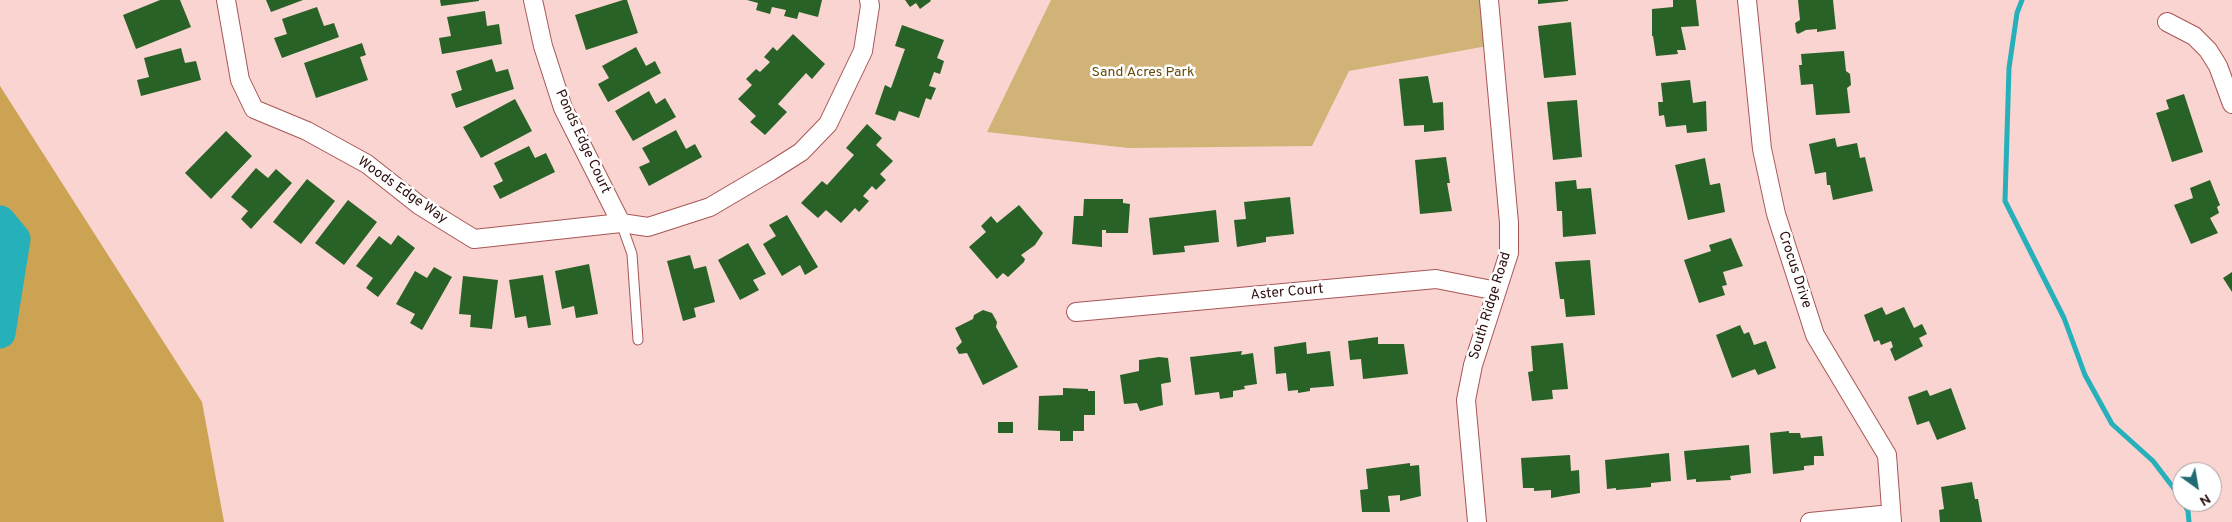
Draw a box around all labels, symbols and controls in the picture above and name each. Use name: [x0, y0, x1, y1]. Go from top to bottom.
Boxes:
park label: Sand Acres Park: [1092, 65, 1194, 81]
street label: Ponds Edge Court: [551, 87, 613, 197]
street label: Woods Edge Way: [354, 154, 450, 228]
street label: Crocus Drive: [1774, 229, 1814, 311]
street label: South Ridge Road: [1467, 250, 1515, 362]
street label: Aster Court: [1250, 281, 1324, 305]
north arrow: [2172, 462, 2222, 512]
text: N: [2196, 489, 2213, 509]

